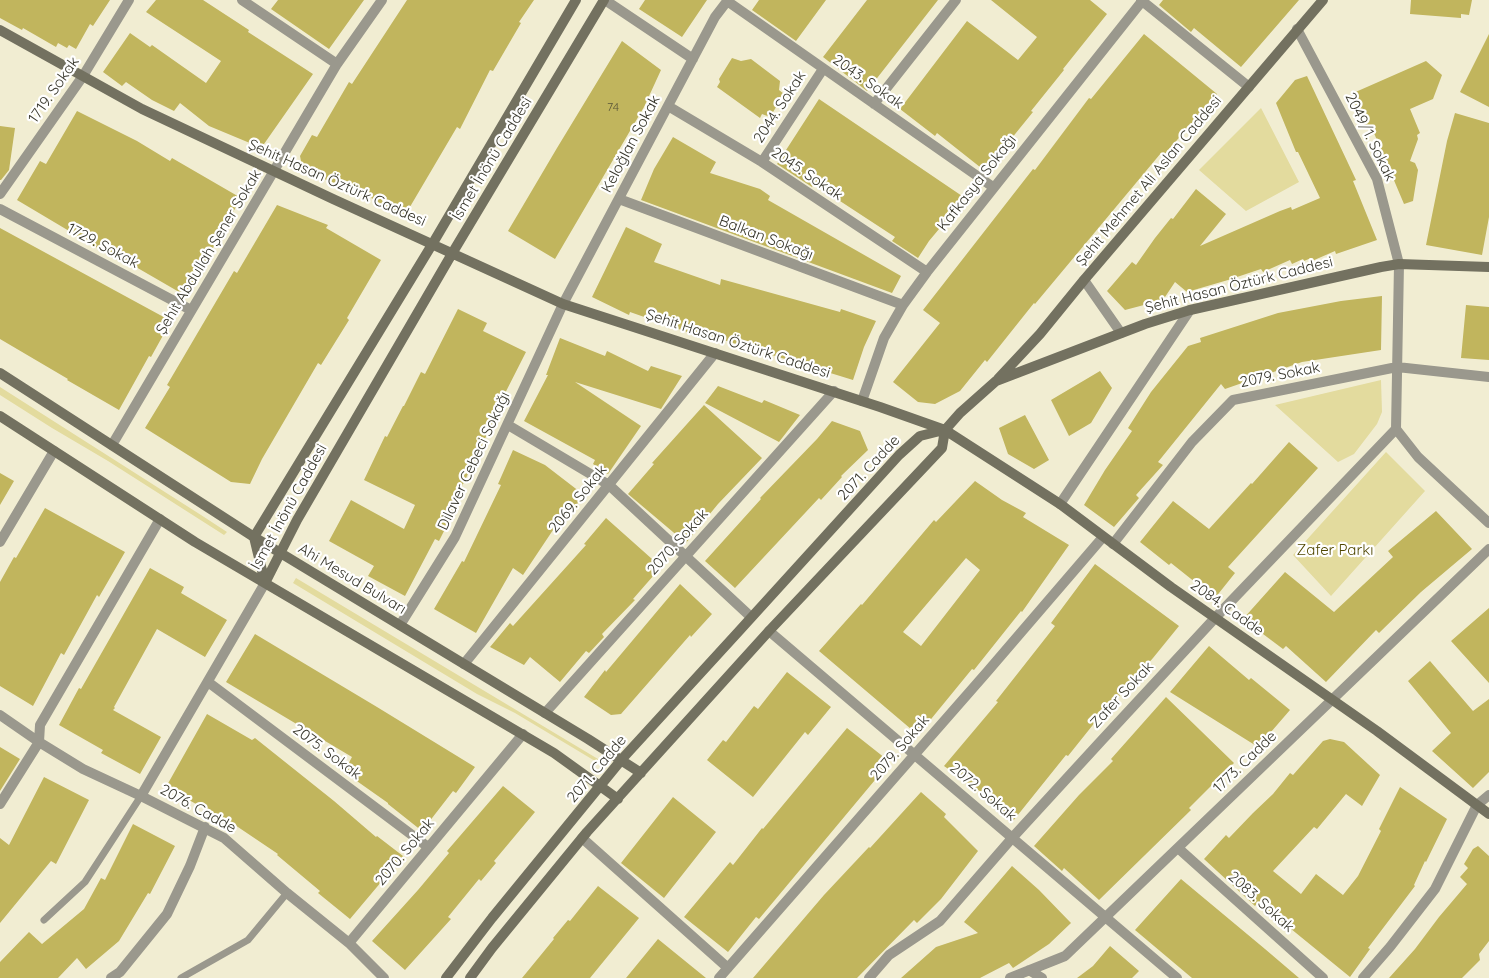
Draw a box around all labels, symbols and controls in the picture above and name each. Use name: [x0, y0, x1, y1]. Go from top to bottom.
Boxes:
street label: 2043. Sokak: [829, 51, 907, 113]
street label: 1719. Sokak: [25, 53, 83, 127]
street label: 2044. Sokak: [750, 68, 810, 146]
street label: 2049/1. Sokak: [1341, 90, 1399, 184]
street label: Keloğlan Sokak: [598, 92, 664, 196]
street label: Şehit Mehmet Ali Aslan Caddesi: [1072, 92, 1226, 270]
street label: İsmet İnönü Caddesi: [448, 94, 536, 224]
house number: 74: [607, 100, 619, 114]
street label: Kafkasya Sokağı: [934, 131, 1020, 235]
street label: Şehit Hasan Öztürk Caddesi: [245, 136, 429, 230]
street label: 2045. Sokak: [768, 143, 846, 205]
street label: Şehit Abdullah Şener Sokak: [152, 166, 266, 338]
street label: Balkan Sokağı: [716, 212, 816, 264]
street label: 1729. Sokak: [64, 220, 142, 272]
street label: Şehit Hasan Öztürk Caddesi: [1143, 253, 1335, 317]
street label: Şehit Hasan Öztürk Caddesi: [644, 306, 832, 382]
street label: 2079. Sokak: [1238, 358, 1322, 392]
street label: Dilaver Cebeci Sokağı: [434, 389, 514, 533]
street label: 2071. Cadde: [834, 432, 904, 504]
street label: İsmet İnönü Caddesi: [247, 441, 331, 573]
street label: 2069. Sokak: [545, 461, 611, 537]
street label: 2070. Sokak: [644, 505, 712, 579]
street label: Ahi Mesud Bulvarı: [295, 540, 409, 618]
park label: Zafer Parkı: [1297, 541, 1373, 559]
street label: 2084. Cadde: [1187, 576, 1267, 640]
street label: Zafer Sokak: [1087, 658, 1157, 732]
street label: 2079. Sokak: [867, 711, 933, 785]
street label: 2075. Sokak: [289, 720, 365, 784]
street label: 1773. Cadde: [1210, 727, 1280, 797]
street label: 2071. Cadde: [564, 732, 630, 806]
street label: 2072. Sokak: [946, 759, 1020, 825]
street label: 2076. Cadde: [157, 781, 239, 837]
street label: 2070. Sokak: [372, 815, 438, 889]
street label: 2083. Sokak: [1224, 868, 1298, 936]

